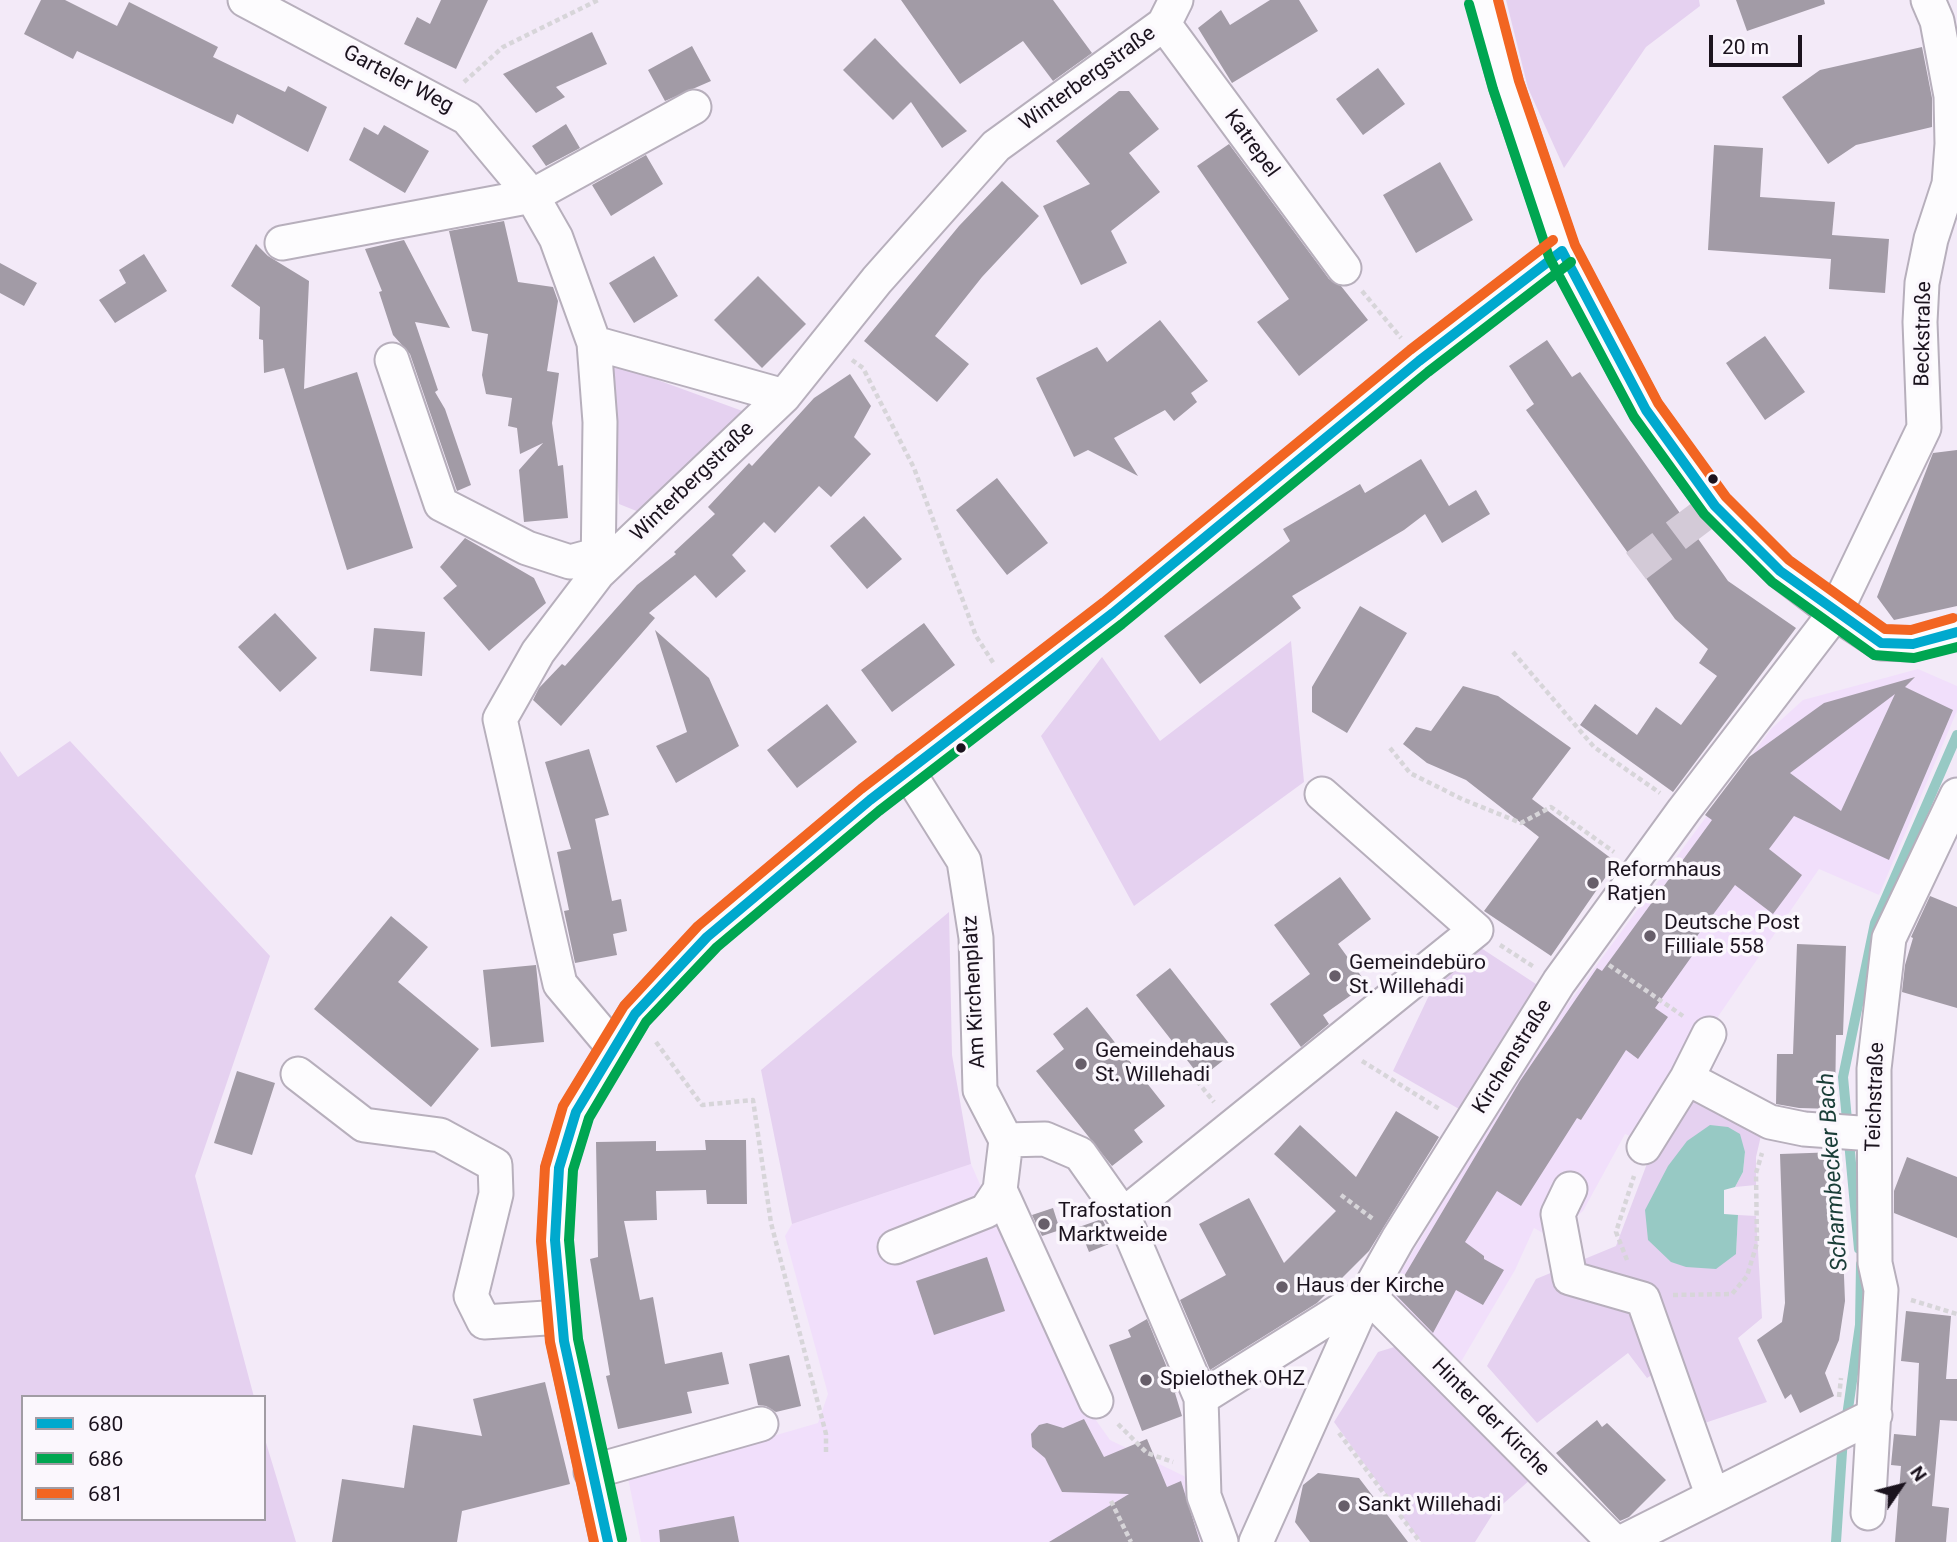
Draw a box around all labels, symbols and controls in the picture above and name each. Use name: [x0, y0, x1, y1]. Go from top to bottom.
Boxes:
street label: Winterbergstraße: [1015, 21, 1161, 137]
scale bar: [1712, 21, 1805, 65]
text: 20 m: [1722, 35, 1769, 59]
street label: Garteler Weg: [339, 40, 457, 120]
street label: Katrepel: [1218, 105, 1284, 183]
street label: Beckstraße: [1910, 281, 1938, 387]
street label: Winterbergstraße: [626, 417, 760, 547]
unlabelled marker: [1706, 472, 1720, 486]
unlabelled marker: [954, 741, 968, 755]
place label: Reformhaus Ratjen: [1607, 858, 1721, 908]
marker: Reformhaus Ratjen: [1585, 875, 1601, 891]
place label: Deutsche Post Filliale 558: [1664, 911, 1800, 961]
street label: Am Kirchenplatz: [958, 915, 992, 1069]
marker: Deutsche Post Filliale 558: [1642, 928, 1658, 944]
place label: Gemeindebüro St. Willehadi: [1349, 951, 1486, 1001]
marker: Gemeindebüro St. Willehadi: [1327, 968, 1343, 984]
street label: Kirchenstraße: [1468, 995, 1558, 1119]
place label: Gemeindehaus St. Willehadi: [1095, 1039, 1235, 1089]
street label: Teichstraße: [1861, 1042, 1891, 1152]
marker: Gemeindehaus St. Willehadi: [1073, 1056, 1089, 1072]
water label: Scharmbecker Bach: [1813, 1072, 1855, 1272]
place label: Trafostation Marktweide: [1058, 1199, 1172, 1249]
marker: Trafostation Marktweide: [1036, 1216, 1052, 1232]
place label: Haus der Kirche: [1296, 1274, 1444, 1300]
marker: Haus der Kirche: [1274, 1279, 1290, 1295]
street label: Hinter der Kirche: [1426, 1354, 1554, 1482]
place label: Spielothek OHZ: [1160, 1367, 1305, 1393]
marker: Spielothek OHZ: [1138, 1372, 1154, 1388]
legend: [21, 1395, 266, 1521]
text: 680: [88, 1412, 123, 1436]
text: 686: [88, 1447, 123, 1471]
north arrow: [1866, 1451, 1936, 1521]
text: N: [1905, 1462, 1932, 1486]
text: 681: [88, 1482, 123, 1506]
place label: Sankt Willehadi: [1358, 1493, 1501, 1519]
marker: Sankt Willehadi: [1336, 1498, 1352, 1514]

